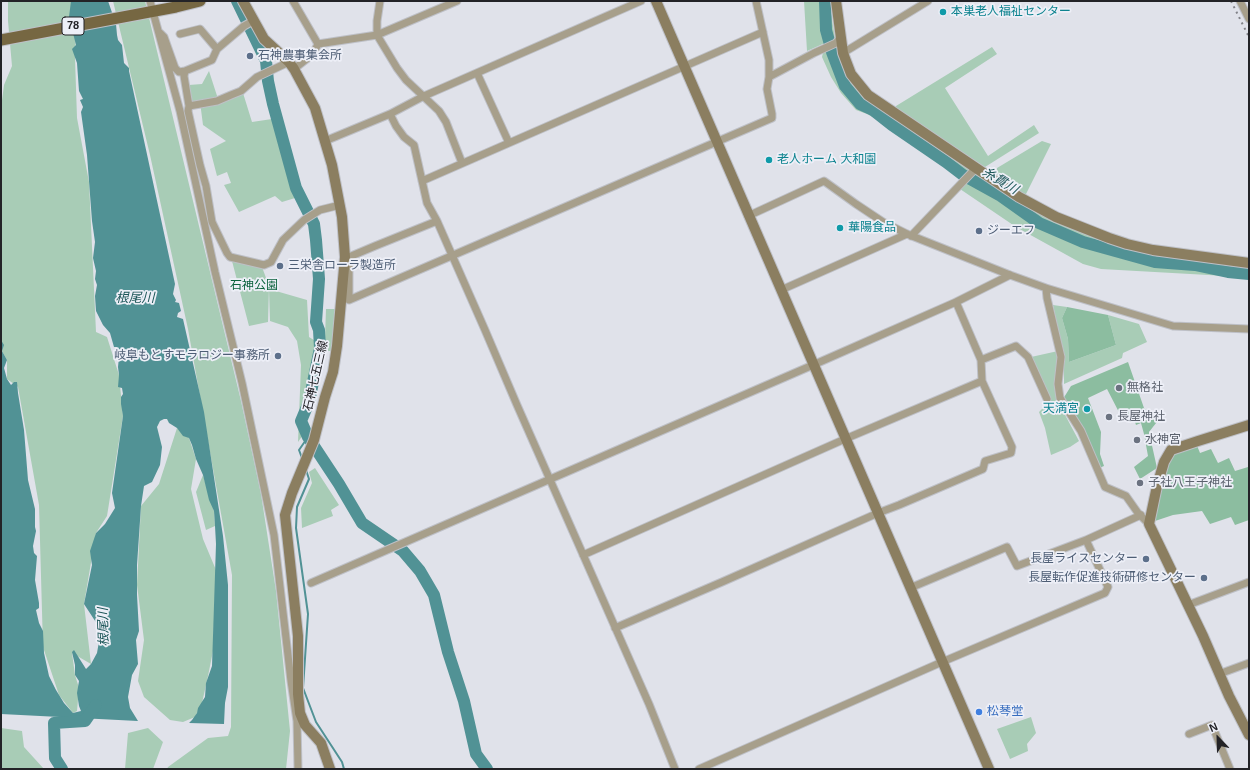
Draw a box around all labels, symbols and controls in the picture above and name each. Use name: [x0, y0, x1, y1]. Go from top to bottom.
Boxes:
place label: 本巣老人福祉センター: [951, 5, 1071, 19]
marker: 本巣老人福祉センター: [938, 7, 948, 17]
road number: 78: [62, 17, 84, 35]
place label: 石神農事集会所: [258, 49, 342, 63]
marker: 石神農事集会所: [245, 51, 255, 61]
place label: 老人ホーム 大和園: [777, 153, 876, 167]
marker: 老人ホーム 大和園: [764, 155, 774, 165]
water label: 糸貫川: [979, 164, 1021, 198]
place label: 華陽食品: [848, 221, 896, 235]
marker: 華陽食品: [835, 223, 845, 233]
place label: ジーエフ: [987, 224, 1035, 238]
marker: ジーエフ: [974, 226, 984, 236]
place label: 三栄舎ローラ製造所: [288, 259, 396, 273]
marker: 三栄舎ローラ製造所: [275, 261, 285, 271]
park label: 石神公園: [230, 279, 278, 293]
water label: 根尾川: [116, 290, 154, 306]
street label: 石神七五三線: [301, 339, 331, 413]
place label: 岐阜もとすモラロジー事務所: [114, 349, 270, 363]
marker: 岐阜もとすモラロジー事務所: [273, 351, 283, 361]
place label: 無格社: [1127, 381, 1163, 395]
marker: 無格社: [1114, 383, 1124, 393]
place label: 天満宮: [1043, 402, 1079, 416]
marker: 天満宮: [1082, 404, 1092, 414]
place label: 長屋神社: [1117, 410, 1165, 424]
marker: 長屋神社: [1104, 412, 1114, 422]
place label: 水神宮: [1145, 433, 1181, 447]
marker: 水神宮: [1132, 435, 1142, 445]
place label: 子社八王子神社: [1148, 476, 1232, 490]
marker: 子社八王子神社: [1135, 478, 1145, 488]
place label: 長屋ライスセンター: [1030, 552, 1138, 566]
marker: 長屋ライスセンター: [1141, 554, 1151, 564]
place label: 長屋転作促進技術研修センター: [1028, 571, 1196, 585]
marker: 長屋転作促進技術研修センター: [1199, 573, 1209, 583]
water label: 根尾川: [96, 607, 112, 647]
place label: 松琴堂: [987, 705, 1023, 719]
marker: 松琴堂: [974, 707, 984, 717]
north arrow: [1198, 718, 1238, 758]
text: N: [1207, 720, 1219, 734]

